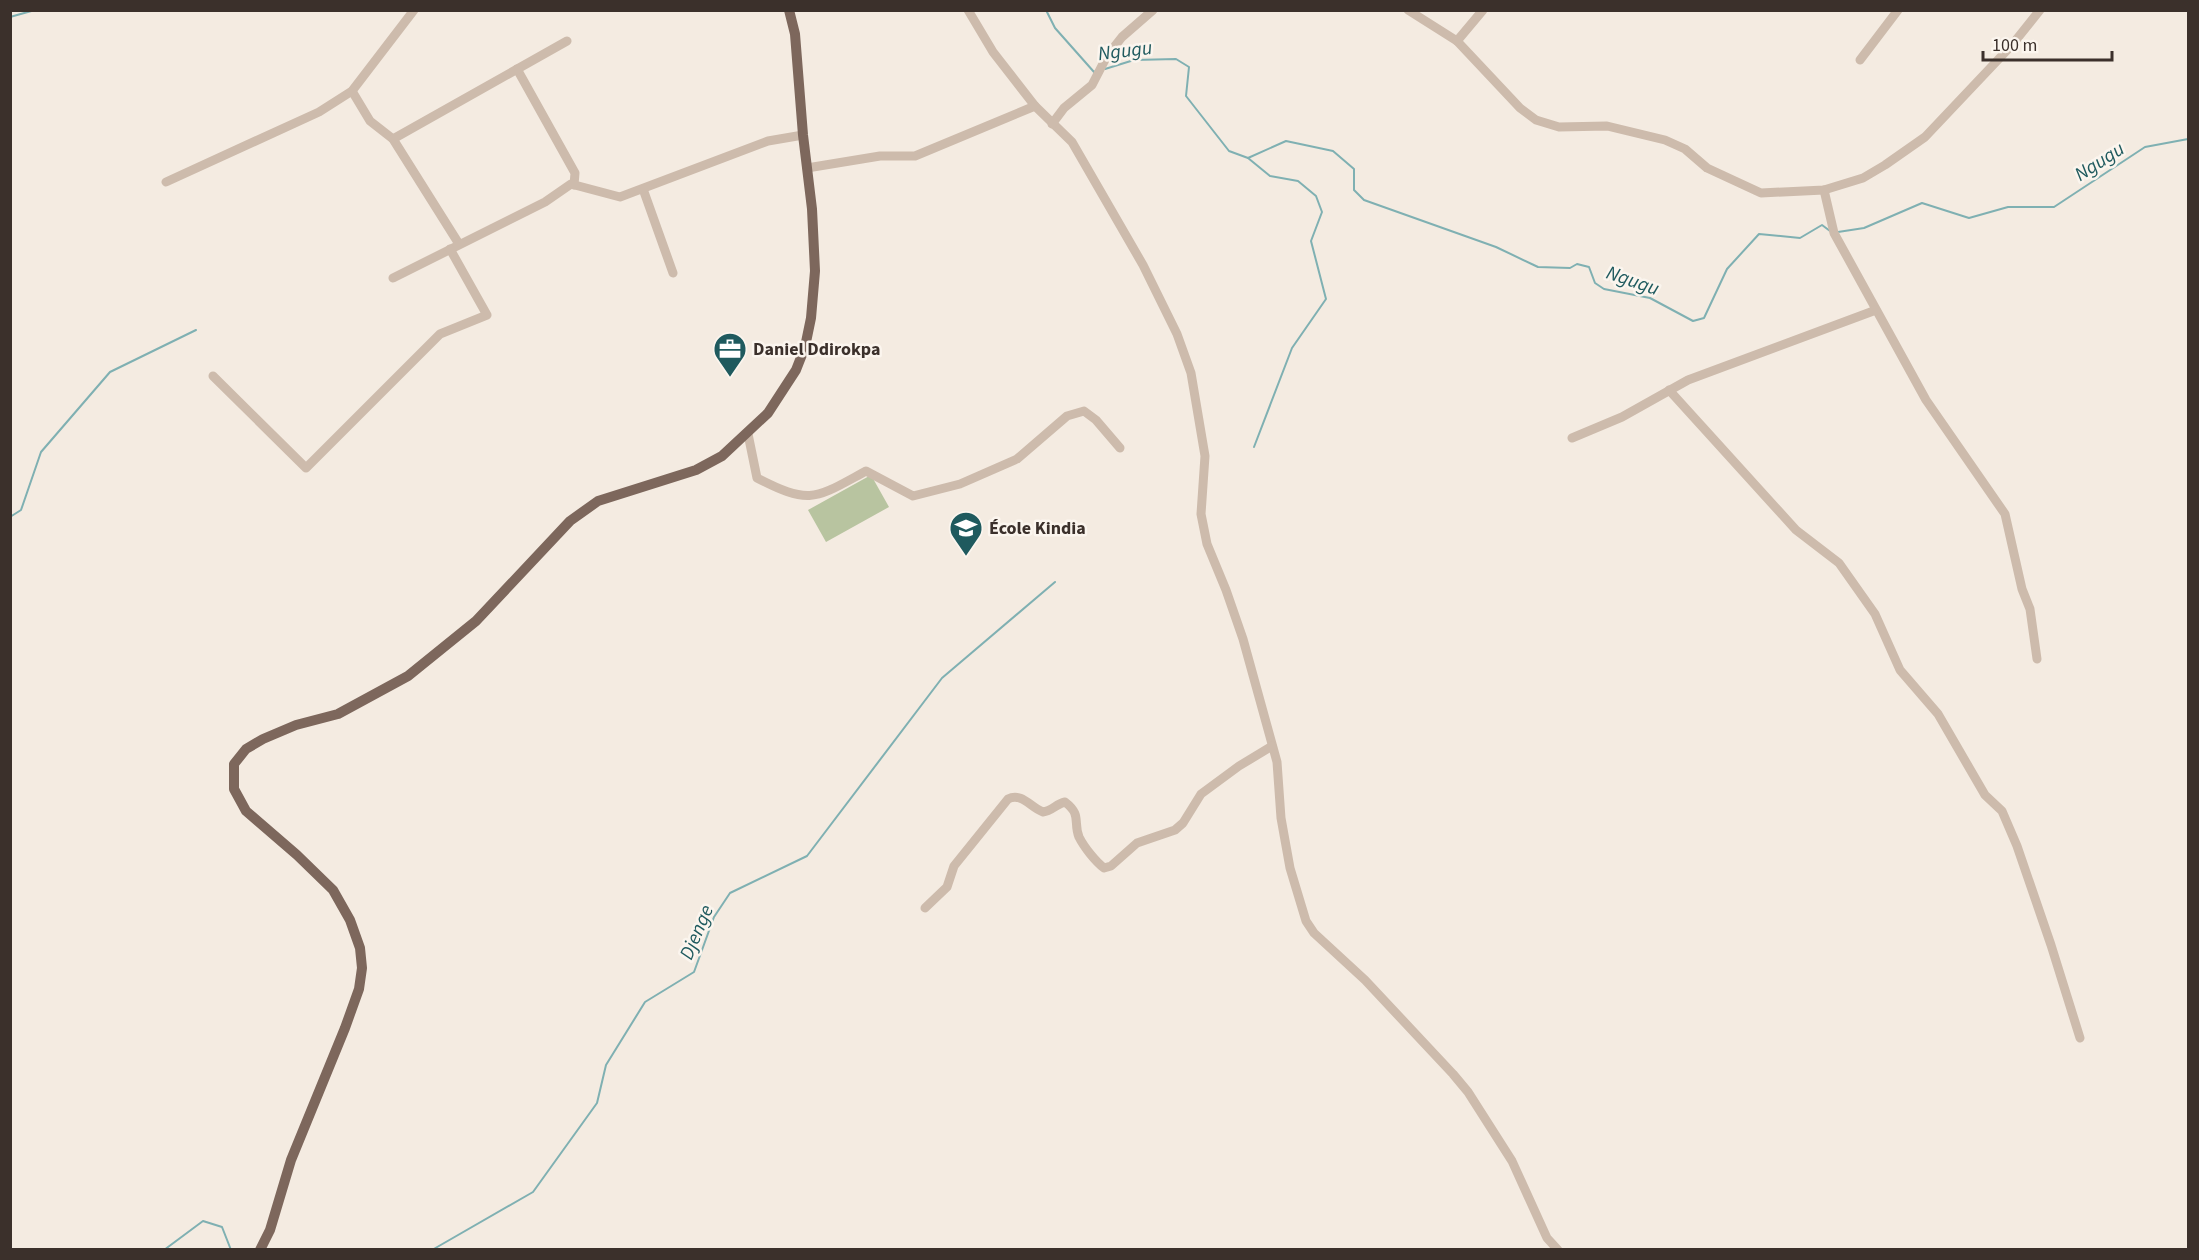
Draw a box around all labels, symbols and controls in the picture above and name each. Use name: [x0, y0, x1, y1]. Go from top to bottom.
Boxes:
scale bar: [1983, 24, 2112, 62]
text: 100 m: [1992, 33, 2037, 58]
water label: Ngugu: [1096, 34, 1154, 68]
water label: Ngugu: [2069, 135, 2130, 188]
water label: Ngugu: [1602, 259, 1663, 303]
office icon: Daniel Ddirokpa: [712, 331, 748, 378]
place label: Daniel Ddirokpa: [753, 337, 880, 362]
school or university icon: École Kindia: [948, 510, 984, 557]
place label: École Kindia: [989, 516, 1086, 541]
water label: Djenge: [673, 901, 721, 964]

